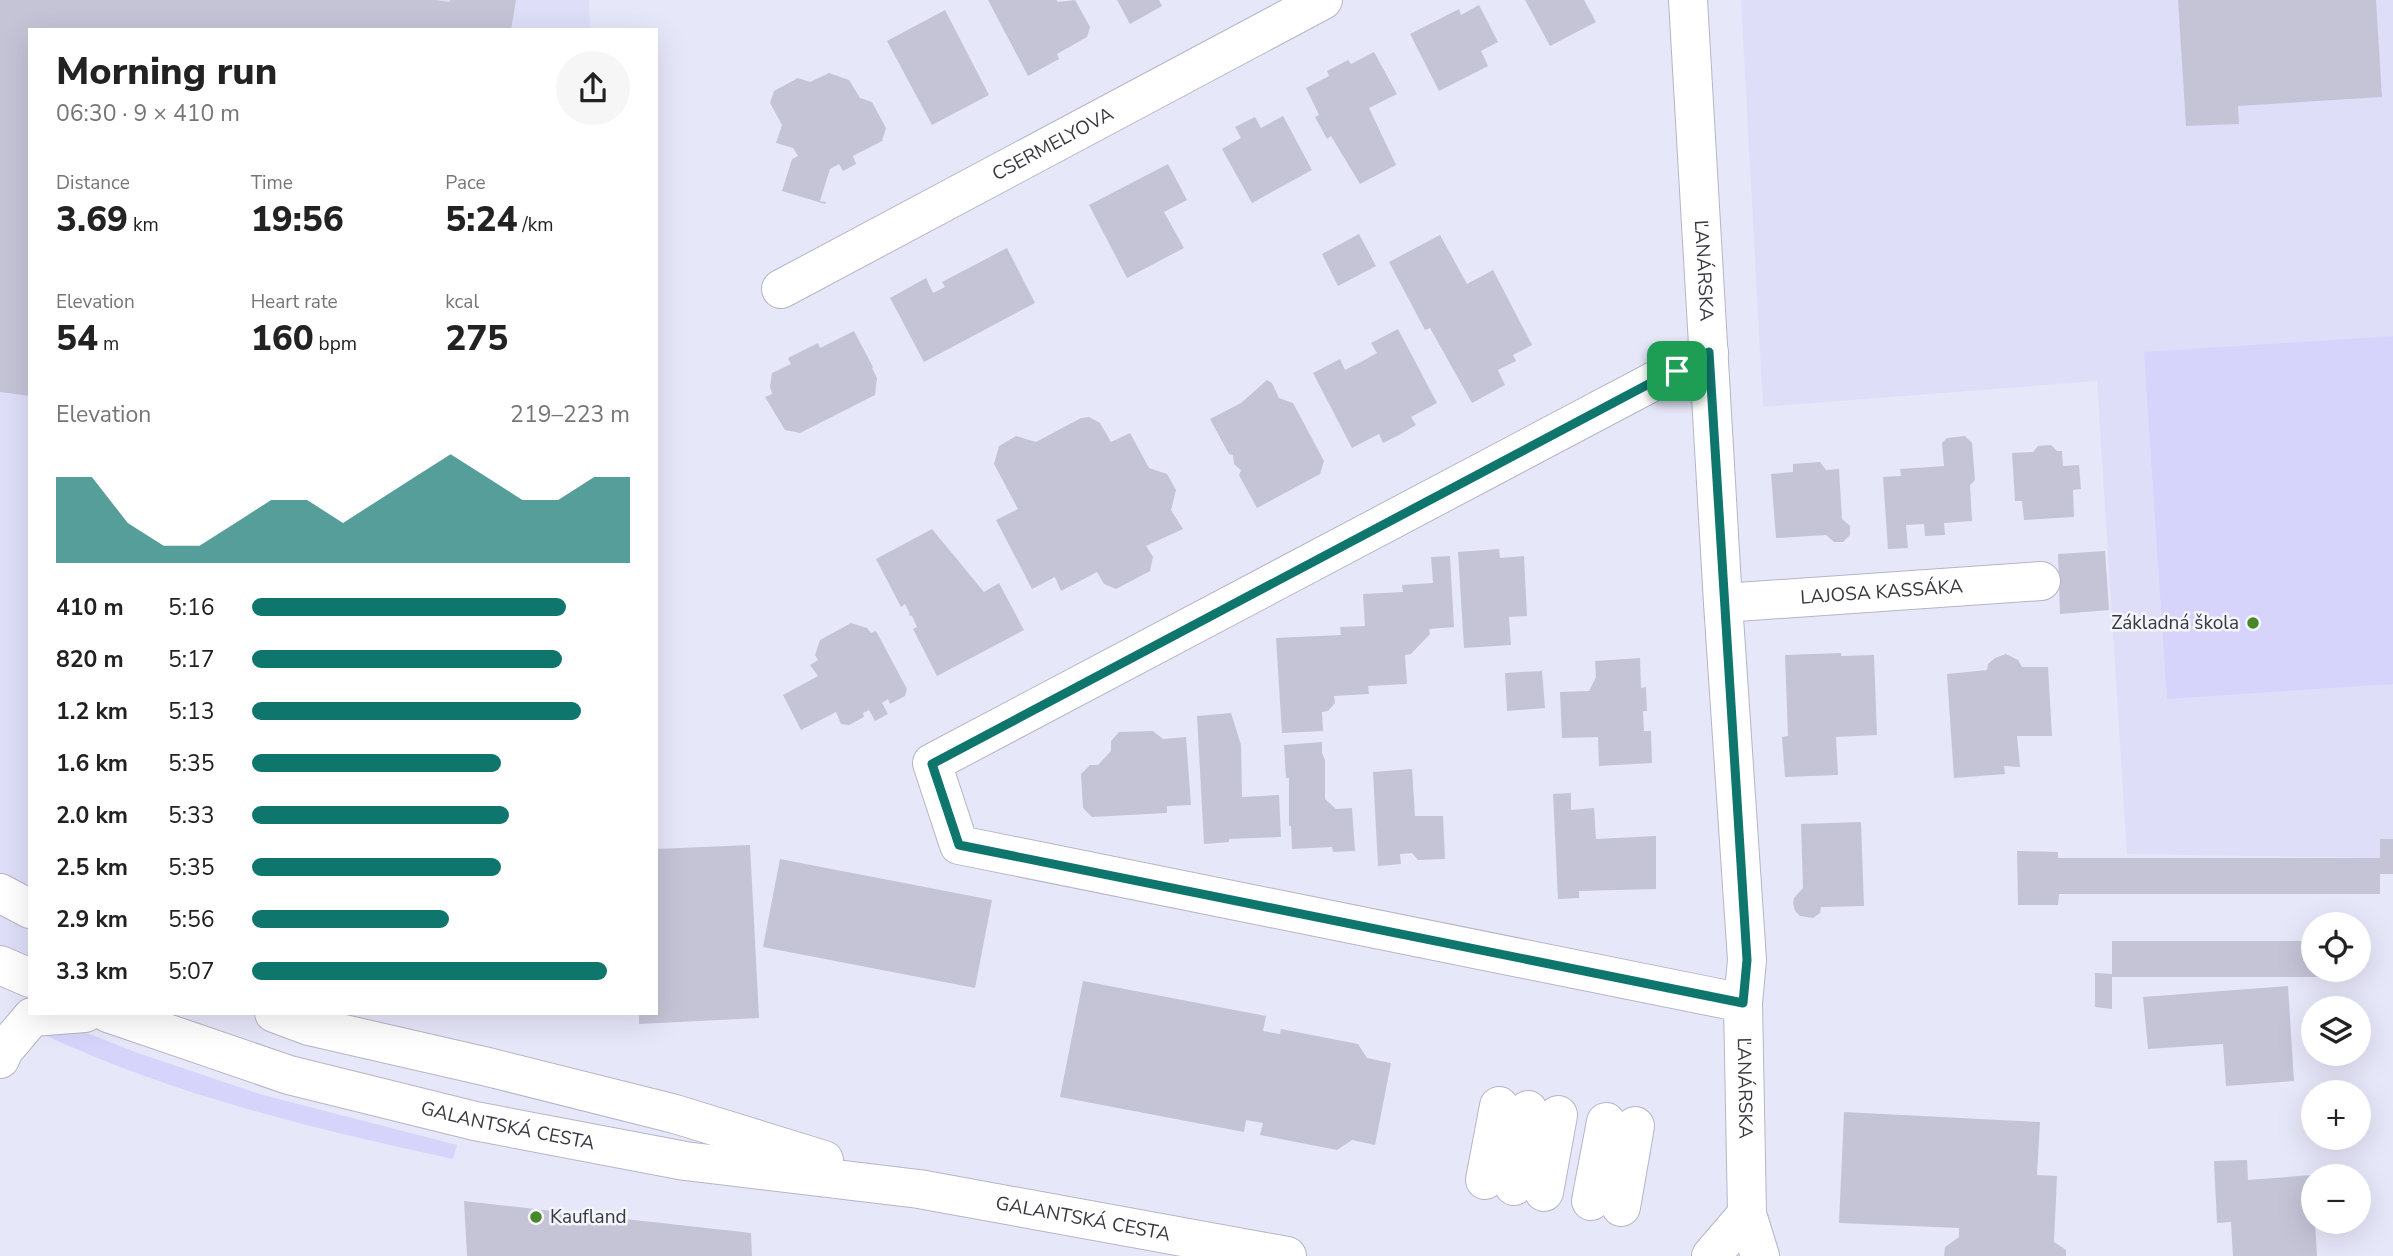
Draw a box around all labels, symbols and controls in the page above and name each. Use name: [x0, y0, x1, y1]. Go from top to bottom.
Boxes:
text: Morning run: [56, 46, 277, 97]
button: share: [556, 51, 630, 125]
text: 06:30 · 9 × 410 m: [56, 98, 240, 129]
street label: CSERMELYOVA: [987, 101, 1118, 187]
text: Distance: [56, 170, 130, 196]
text: Time: [251, 170, 293, 196]
text: Pace: [445, 170, 486, 196]
text: 3.69: [56, 196, 128, 243]
text: 19:56: [251, 196, 344, 243]
text: 5:24: [445, 196, 517, 243]
text: km: [128, 212, 159, 238]
text: /km: [517, 212, 553, 238]
street label: ĽANÁRSKA: [1688, 219, 1720, 322]
text: Elevation: [56, 289, 135, 315]
text: Heart rate: [251, 289, 338, 315]
text: kcal: [445, 289, 479, 315]
text: 54: [56, 315, 98, 362]
text: 160: [251, 315, 314, 362]
text: 275: [445, 315, 508, 362]
text: m: [98, 331, 119, 357]
text: bpm: [314, 331, 357, 357]
pin: [1647, 341, 1707, 401]
icon: arrive: [1658, 352, 1696, 390]
text: Elevation: [56, 399, 151, 430]
text: 219–223 m: [510, 399, 630, 430]
street label: LAJOSA KASSÁKA: [1800, 573, 1964, 611]
text: 410 m: [56, 592, 124, 623]
text: 5:16: [168, 592, 215, 623]
place label: Základná škola: [2111, 610, 2239, 636]
marker: Základná škola: [2245, 615, 2261, 631]
text: 820 m: [56, 644, 124, 675]
text: 5:17: [168, 644, 215, 675]
text: 1.2 km: [56, 696, 128, 727]
text: 5:13: [168, 696, 215, 727]
text: 1.6 km: [56, 748, 128, 779]
text: 5:35: [168, 748, 215, 779]
text: 2.0 km: [56, 800, 128, 831]
text: 5:33: [168, 800, 215, 831]
text: 2.5 km: [56, 852, 128, 883]
text: 5:35: [168, 852, 215, 883]
text: 2.9 km: [56, 904, 128, 935]
text: 5:56: [168, 904, 215, 935]
map controls: [2301, 912, 2371, 1234]
button: locate: [2301, 912, 2371, 982]
text: 3.3 km: [56, 956, 128, 987]
text: 5:07: [168, 956, 215, 987]
button: layers: [2301, 996, 2371, 1066]
street label: ĽANÁRSKA: [1731, 1037, 1759, 1139]
button: +: [2301, 1080, 2371, 1150]
street label: GALANTSKÁ CESTA: [418, 1095, 597, 1157]
button: −: [2301, 1164, 2371, 1234]
street label: GALANTSKÁ CESTA: [993, 1190, 1173, 1248]
place label: Kaufland: [550, 1204, 627, 1230]
marker: Kaufland: [528, 1209, 544, 1225]

